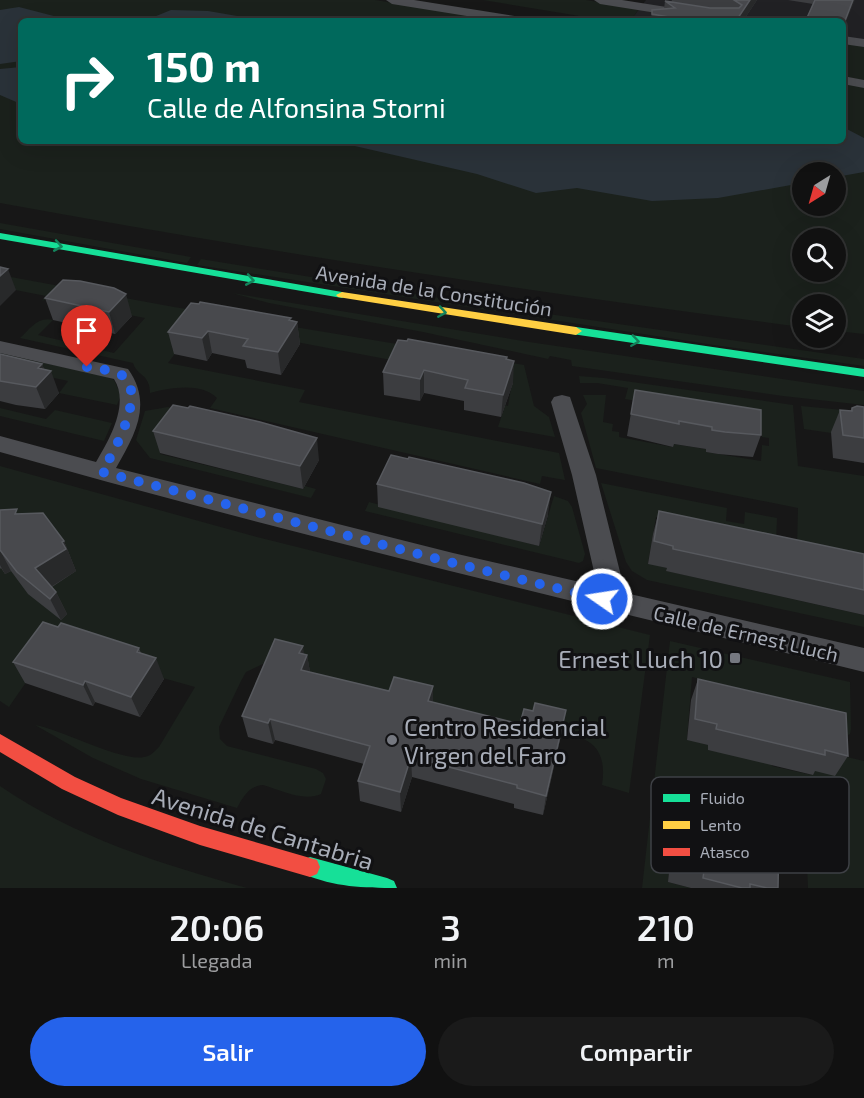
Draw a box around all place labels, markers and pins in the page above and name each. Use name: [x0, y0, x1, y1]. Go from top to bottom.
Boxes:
pin: [61, 305, 112, 367]
place label: Ernest Lluch 10: [558, 644, 723, 673]
marker: Ernest Lluch 10: [728, 651, 742, 665]
place label: Centro Residencial Virgen del Faro: [404, 712, 606, 769]
marker: Centro Residencial Virgen del Faro: [385, 733, 399, 747]

